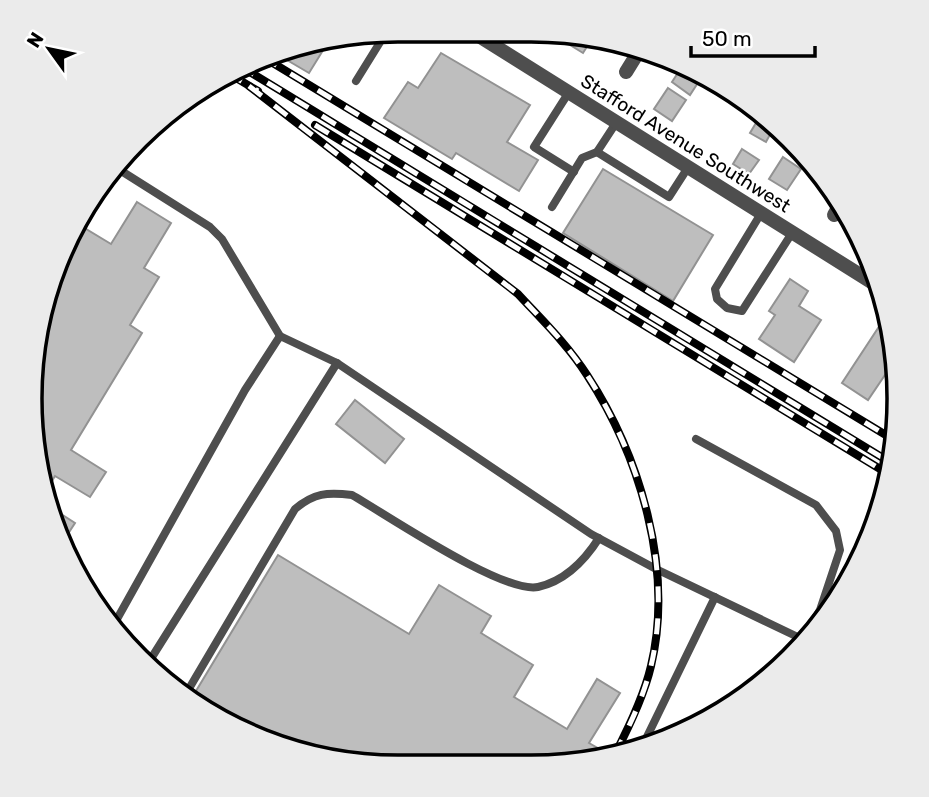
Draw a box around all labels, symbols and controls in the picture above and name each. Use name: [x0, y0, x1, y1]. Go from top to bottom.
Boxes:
north arrow: [14, 14, 84, 84]
scale bar: [691, 14, 815, 58]
text: 50 m: [702, 26, 752, 51]
text: N: [22, 28, 49, 52]
street label: Stafford Avenue Southwest: [577, 69, 795, 218]

